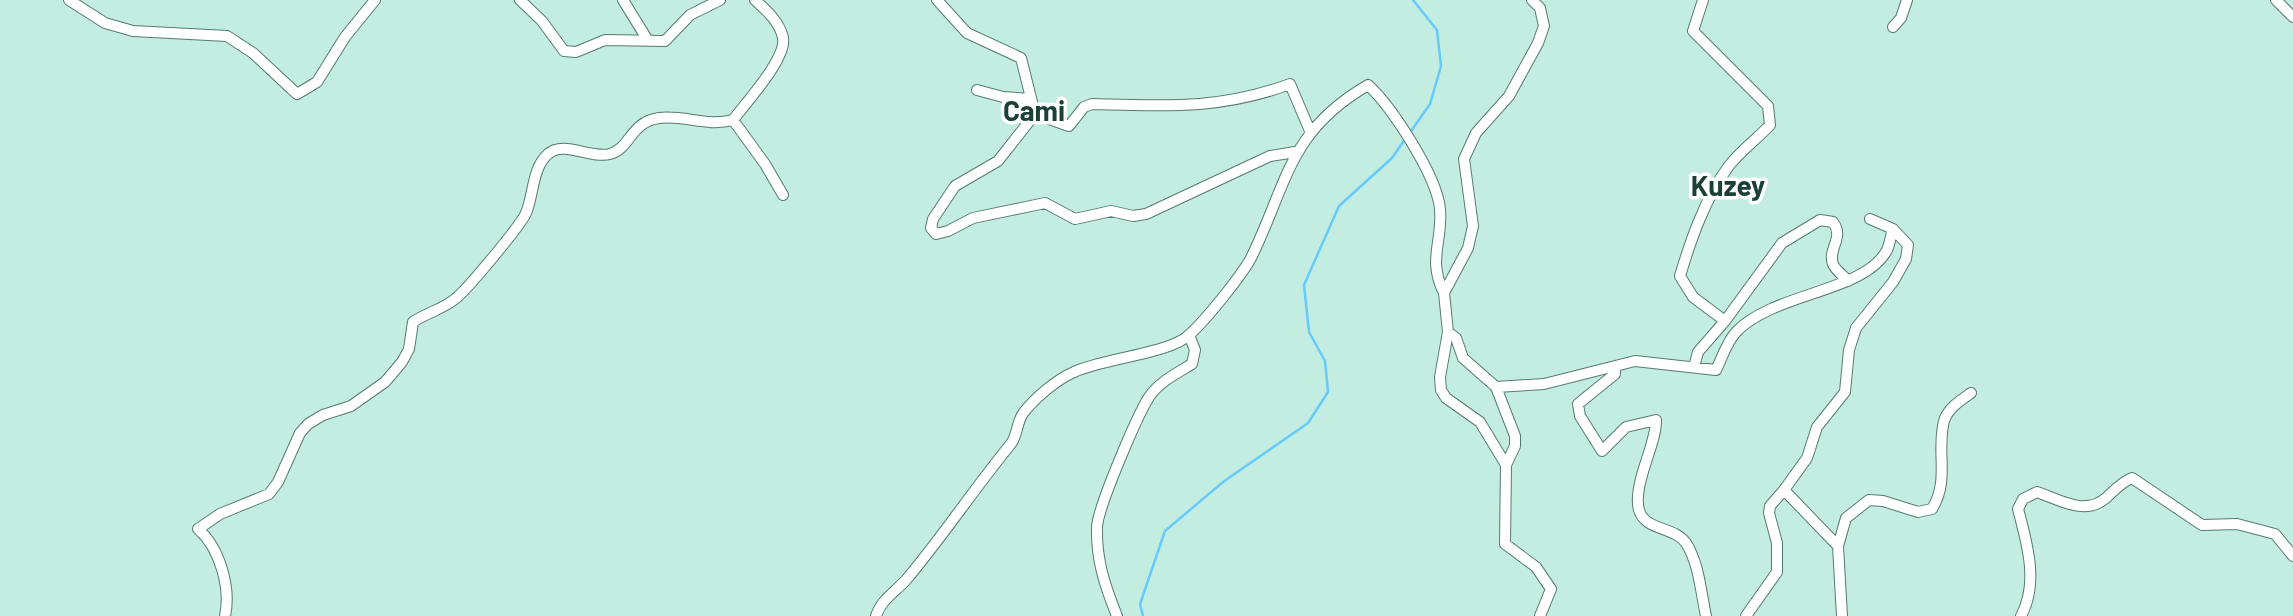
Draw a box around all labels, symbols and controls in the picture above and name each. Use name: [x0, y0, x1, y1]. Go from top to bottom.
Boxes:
district label: Cami: [1003, 93, 1065, 127]
district label: Kuzey: [1691, 168, 1765, 202]

